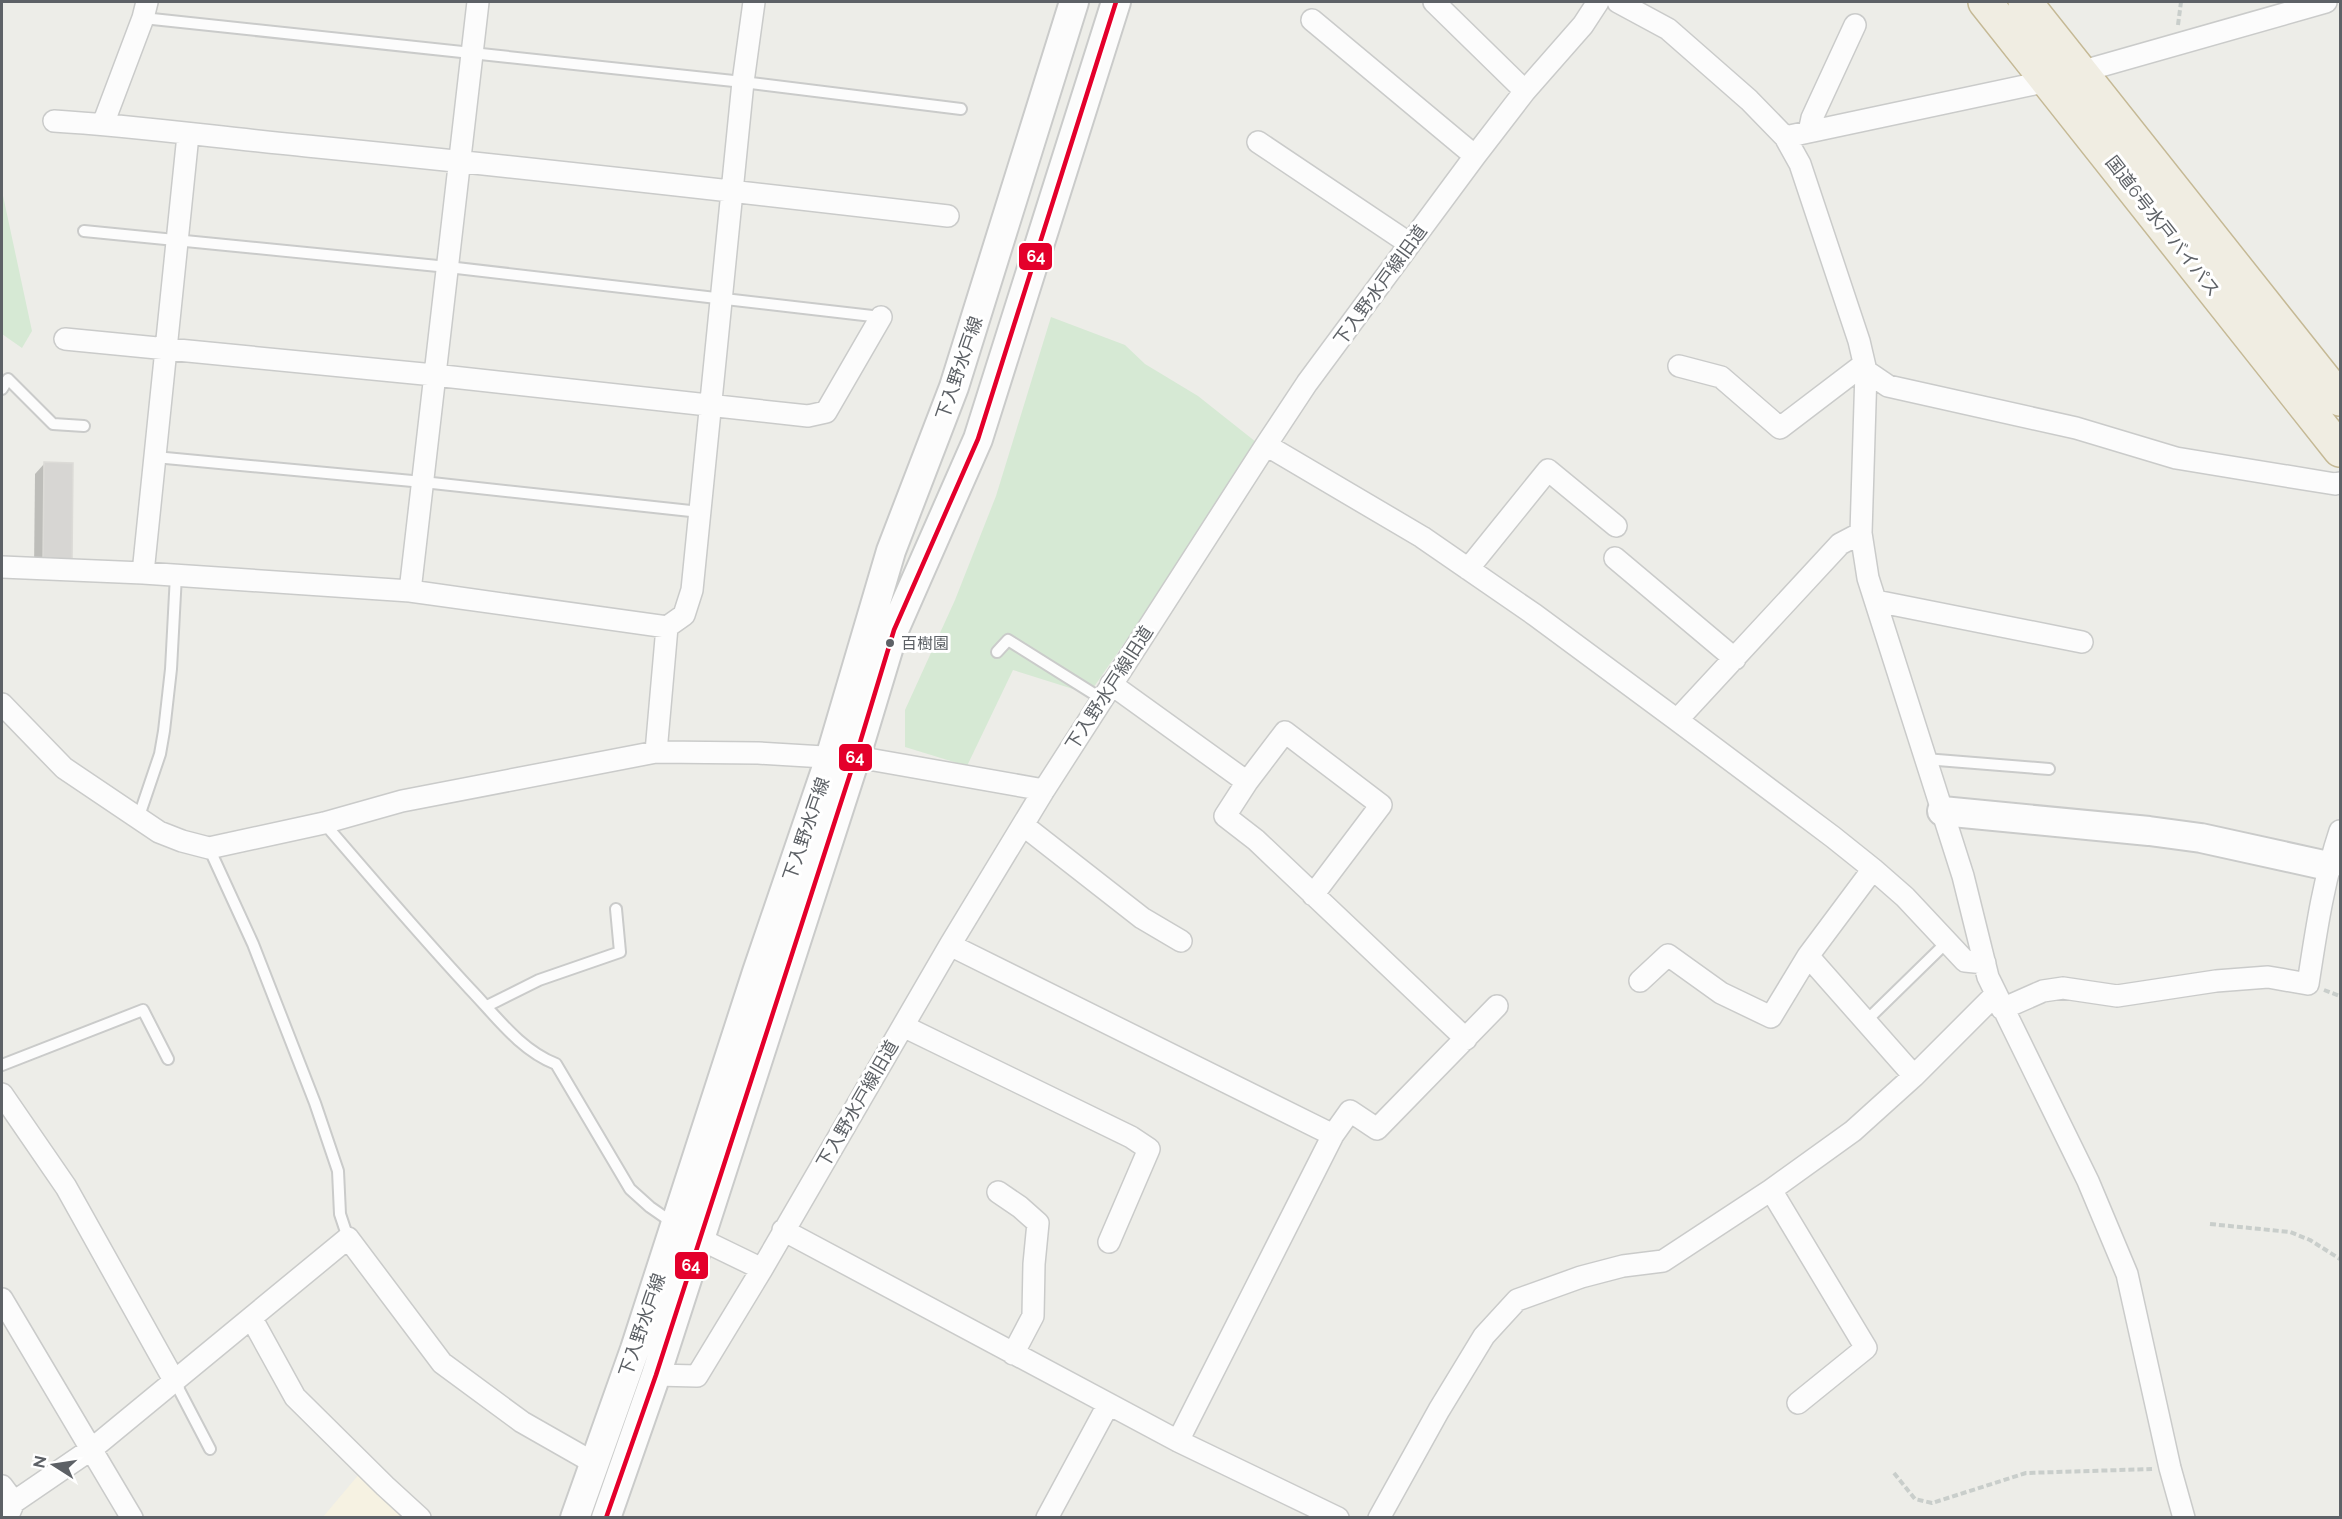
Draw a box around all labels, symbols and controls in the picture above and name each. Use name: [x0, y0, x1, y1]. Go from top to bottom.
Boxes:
street label: 国道6号水戸バイパス: [2102, 152, 2224, 300]
street label: 下入野水戸線旧道: [1329, 221, 1431, 349]
line badge: 64: [1018, 242, 1053, 271]
text: 64: [1027, 247, 1045, 266]
street label: 下入野水戸線: [931, 314, 987, 422]
street label: 下入野水戸線旧道: [1061, 622, 1157, 754]
place label: 百樹園: [901, 634, 949, 653]
marker: 百樹園: [884, 637, 896, 649]
line badge: 64: [838, 743, 873, 772]
text: 64: [846, 748, 864, 767]
street label: 下入野水戸線: [778, 775, 834, 883]
street label: 下入野水戸線旧道: [812, 1036, 902, 1172]
line badge: 64: [674, 1251, 709, 1280]
text: 64: [682, 1256, 700, 1275]
street label: 下入野水戸線: [614, 1271, 670, 1379]
north arrow: [24, 1435, 84, 1495]
text: N: [29, 1454, 50, 1470]

